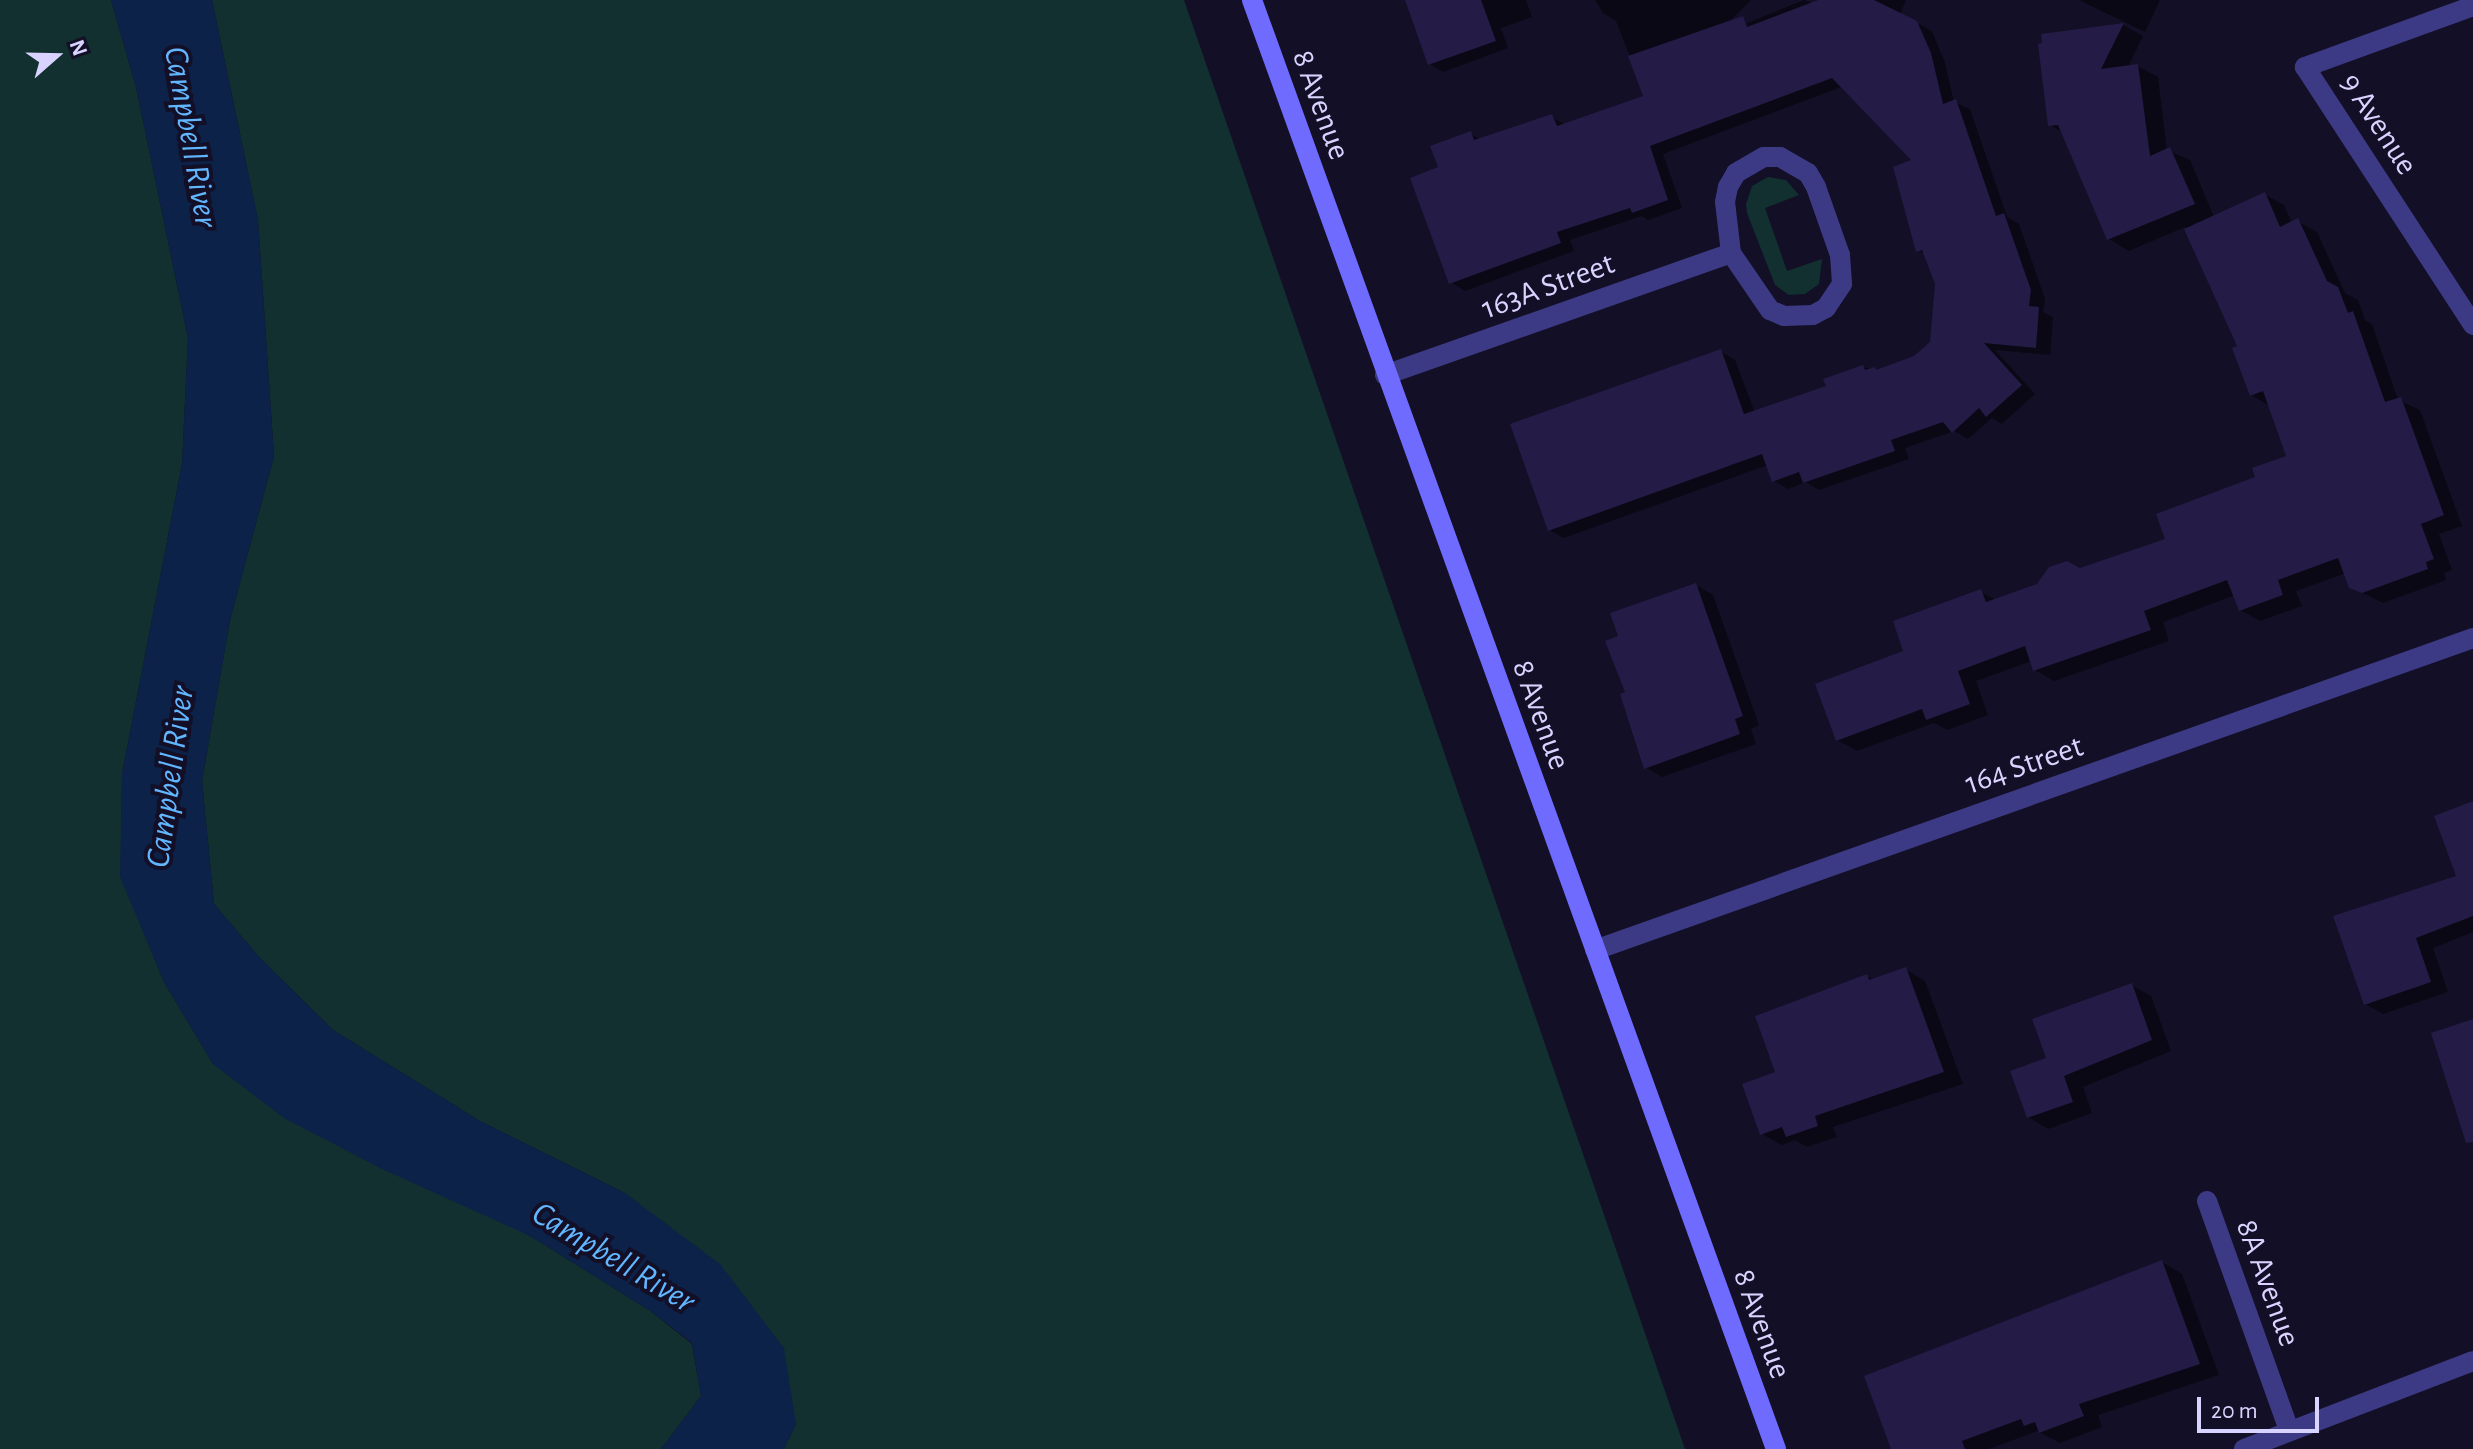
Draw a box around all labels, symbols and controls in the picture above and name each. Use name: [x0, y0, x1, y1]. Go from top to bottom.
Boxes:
north arrow: [16, 16, 96, 96]
text: N: [66, 37, 92, 59]
water label: Campbell River: [154, 43, 226, 231]
street label: 8 Avenue: [1284, 45, 1358, 165]
street label: 9 Avenue: [2332, 66, 2426, 182]
street label: 163A Street: [1476, 244, 1620, 328]
street label: 8 Avenue: [1504, 655, 1578, 775]
water label: Campbell River: [138, 684, 204, 870]
street label: 164 Street: [1960, 727, 2088, 803]
water label: Campbell River: [524, 1193, 702, 1323]
street label: 8A Avenue: [2227, 1214, 2309, 1352]
street label: 8 Avenue: [1725, 1264, 1799, 1384]
scale bar: [2201, 1381, 2323, 1431]
text: 20 m: [2211, 1399, 2258, 1423]

